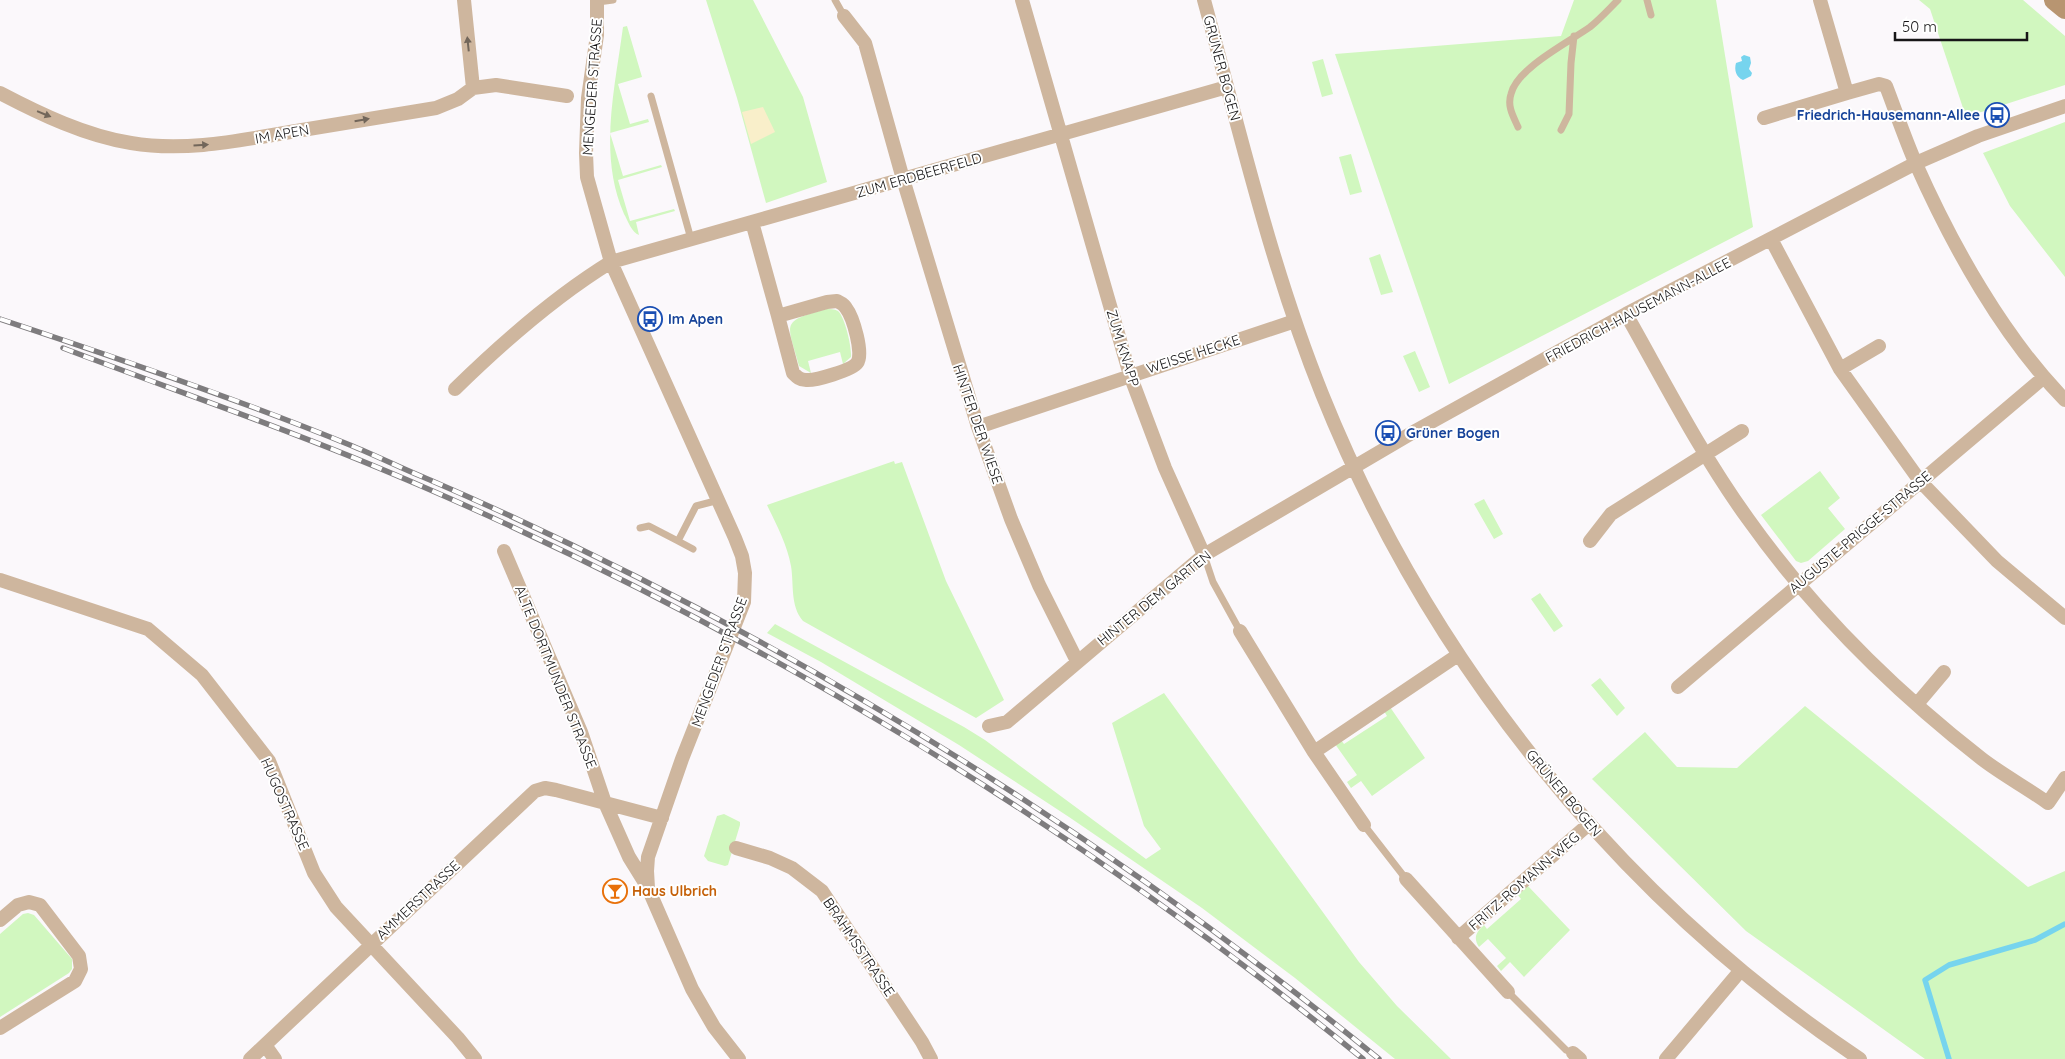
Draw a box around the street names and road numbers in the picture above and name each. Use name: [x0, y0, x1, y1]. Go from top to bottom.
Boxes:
street label: GRÜNER BOGEN: [1199, 13, 1245, 123]
street label: MENGEDER STRASSE: [578, 18, 606, 156]
street label: IM APEN: [254, 120, 310, 148]
street label: ZUM ERDBEERFELD: [854, 148, 984, 202]
street label: FRIEDRICH-HAUSEMANN-ALLEE: [1542, 253, 1734, 367]
street label: ZUM KNAPP: [1103, 307, 1143, 389]
street label: WEISSE HECKE: [1144, 330, 1242, 378]
street label: HINTER DER WIESE: [949, 362, 1007, 486]
street label: AUGUSTE-PRIGGE-STRASSE: [1785, 467, 1935, 597]
street label: HINTER DEM GARTEN: [1093, 547, 1215, 649]
street label: ALTE DORTMUNDER STRASSE: [511, 583, 601, 771]
street label: MENGEDER STRASSE: [687, 594, 751, 729]
street label: GRÜNER BOGEN: [1522, 746, 1606, 840]
street label: HUGOSTRASSE: [257, 755, 313, 853]
street label: FRITZ-ROMANN-WEG: [1465, 828, 1583, 934]
street label: AMMERSTRASSE: [372, 857, 464, 943]
street label: BRAHMSSTRASSE: [819, 894, 899, 1000]

